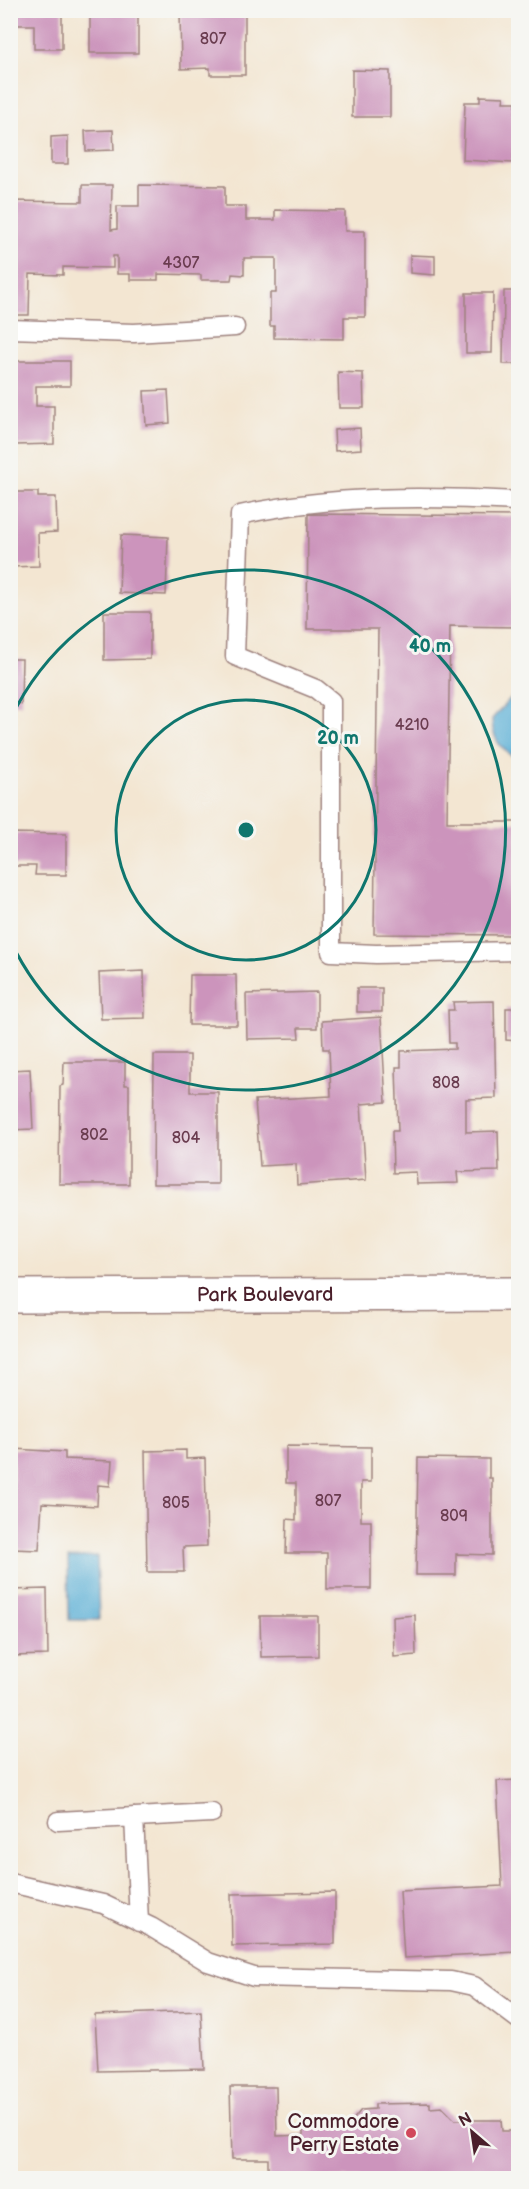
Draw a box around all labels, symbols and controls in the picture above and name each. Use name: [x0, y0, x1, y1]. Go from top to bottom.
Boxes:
house number: 807: [200, 30, 226, 49]
house number: 4307: [163, 254, 200, 273]
text: 40 m: [409, 636, 451, 657]
house number: 4210: [395, 716, 429, 735]
text: 20 m: [317, 728, 359, 749]
centre of rings: [236, 820, 256, 840]
house number: 808: [432, 1074, 460, 1093]
house number: 802: [80, 1126, 109, 1145]
house number: 804: [172, 1129, 200, 1148]
street label: Park Boulevard: [197, 1283, 333, 1307]
house number: 807: [315, 1492, 341, 1511]
house number: 805: [162, 1494, 190, 1513]
house number: 809: [440, 1507, 468, 1526]
north arrow: [442, 2102, 502, 2162]
text: N: [456, 2109, 475, 2131]
place label: Commodore Perry Estate: [287, 2110, 399, 2157]
marker: Commodore Perry Estate: [404, 2126, 418, 2140]

